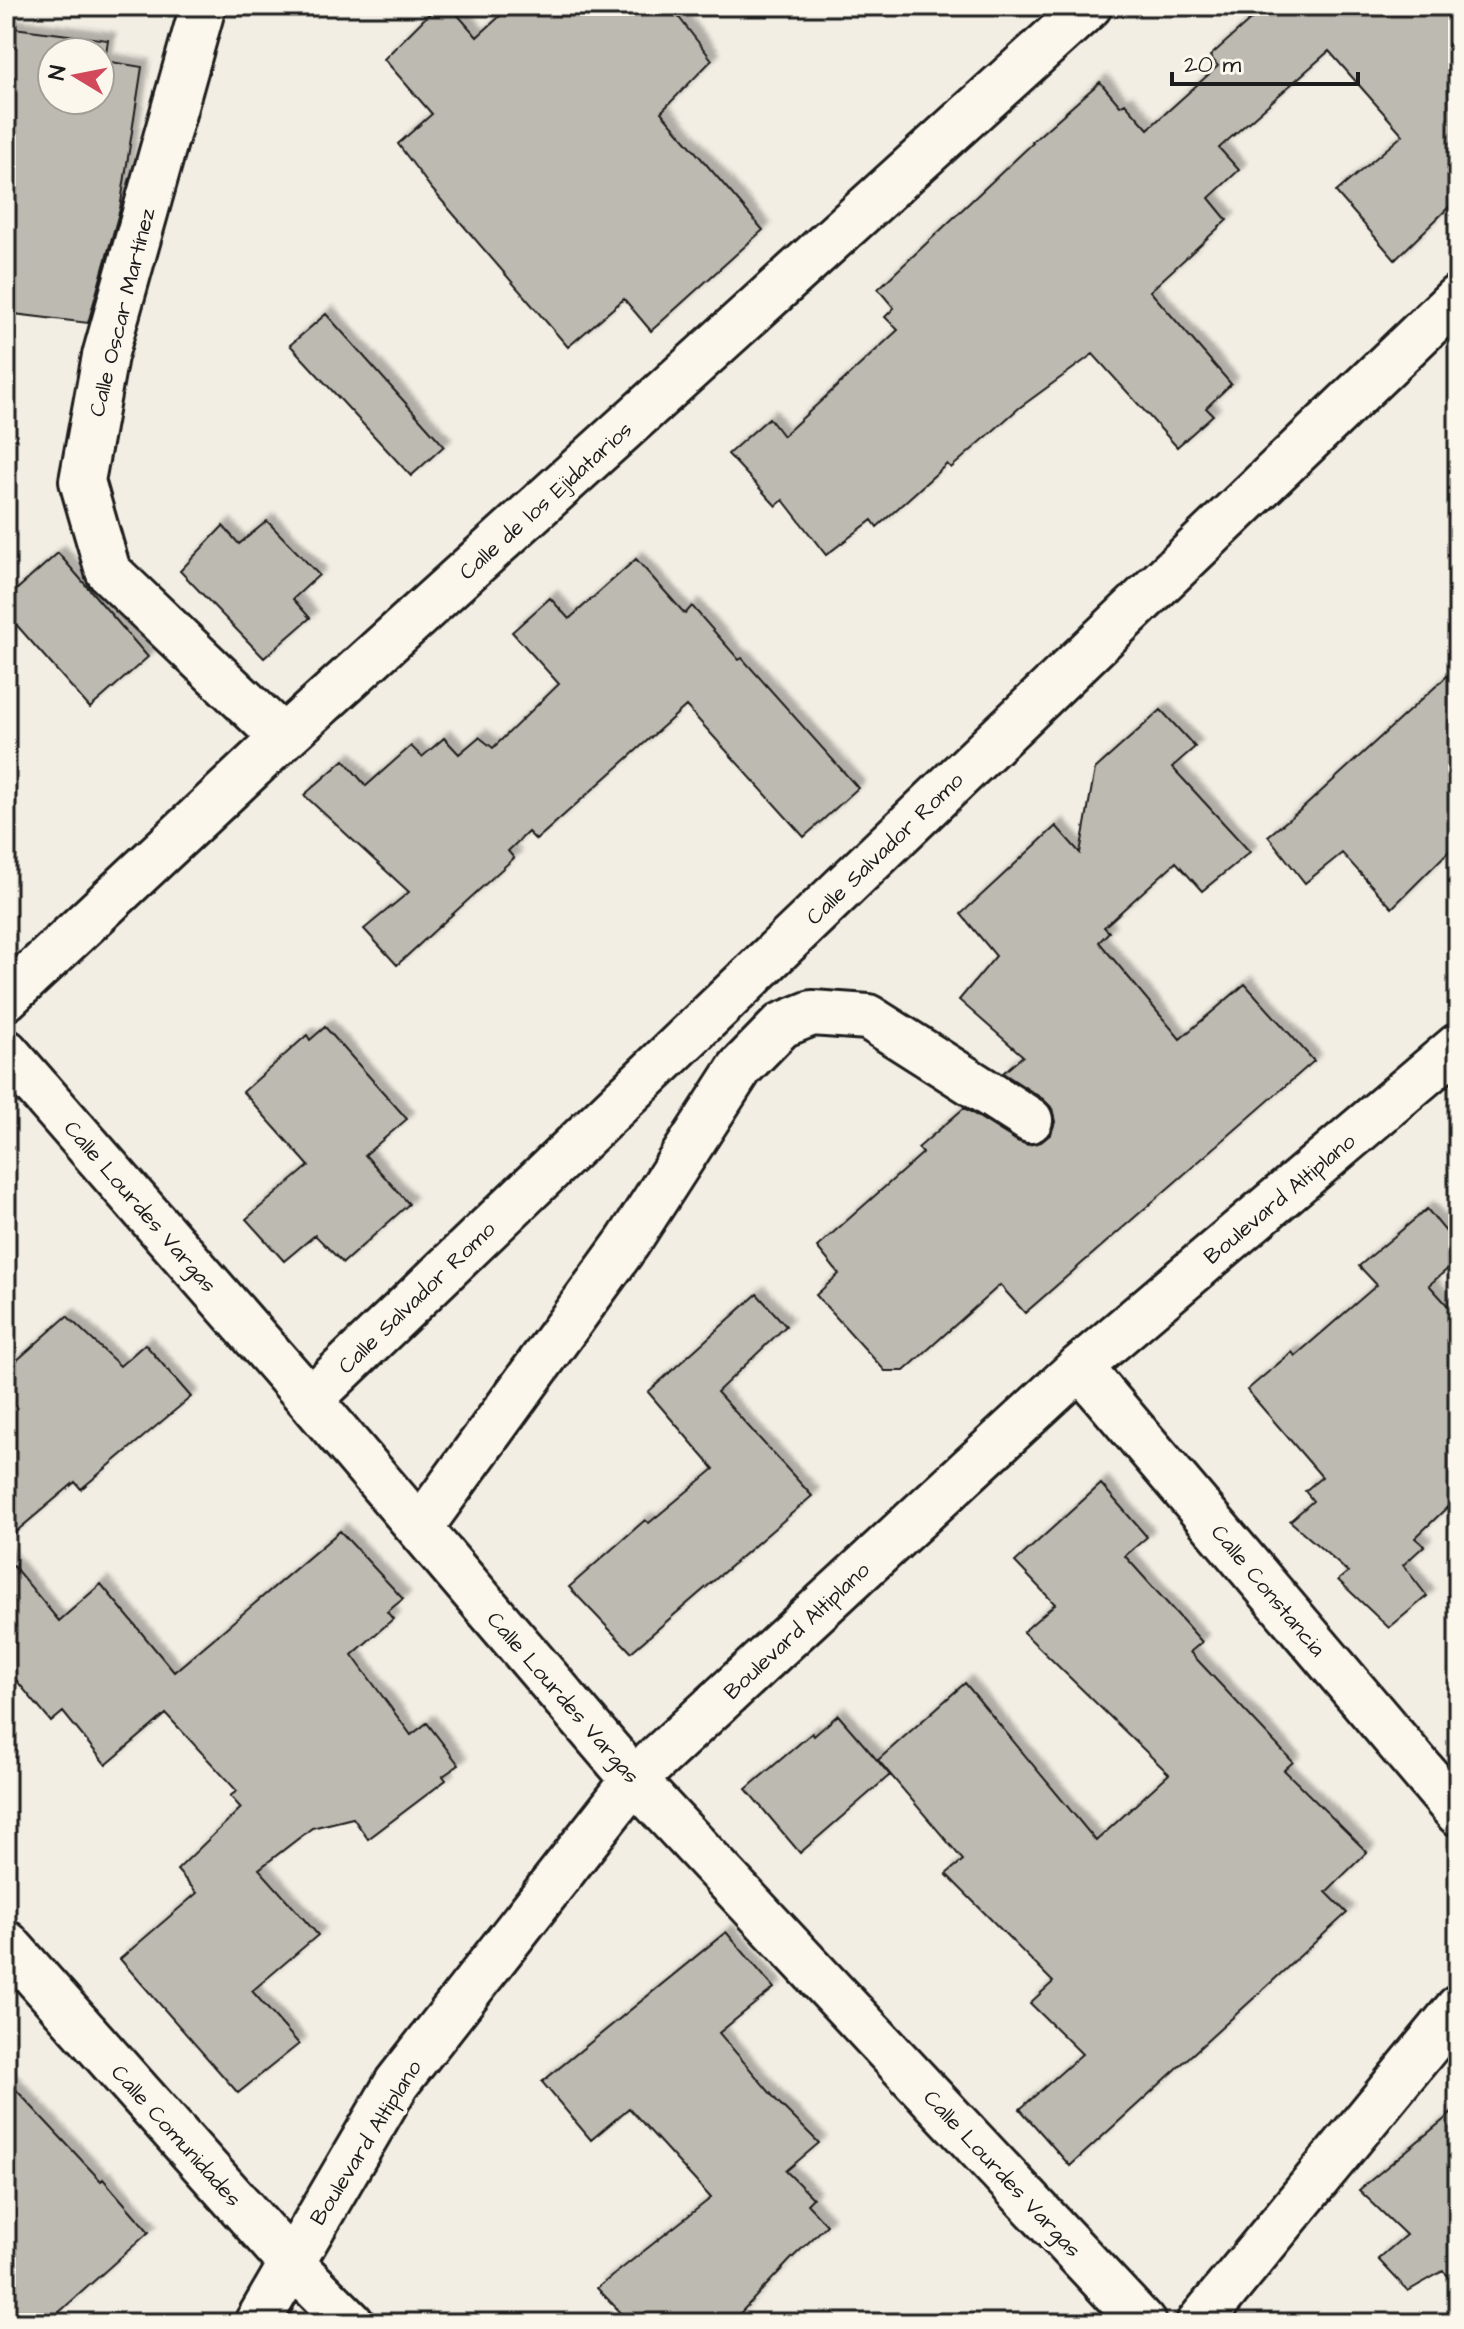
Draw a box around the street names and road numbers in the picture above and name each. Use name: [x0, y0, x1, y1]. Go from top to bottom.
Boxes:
street label: Calle Oscar Martínez: [82, 205, 163, 420]
street label: Calle de los Ejidatarios: [452, 415, 640, 588]
street label: Calle Salvador Romo: [799, 765, 971, 932]
street label: Calle Lourdes Vargas: [56, 1114, 223, 1300]
street label: Boulevard Altiplano: [1197, 1126, 1363, 1272]
street label: Calle Salvador Romo: [331, 1214, 503, 1381]
street label: Calle Constancia: [1203, 1518, 1332, 1664]
street label: Boulevard Altiplano: [717, 1555, 877, 1707]
street label: Calle Lourdes Vargas: [479, 1605, 646, 1791]
street label: Boulevard Altiplano: [303, 2054, 430, 2231]
street label: Calle Comunidades: [104, 2058, 248, 2214]
street label: Calle Lourdes Vargas: [915, 2083, 1088, 2265]

